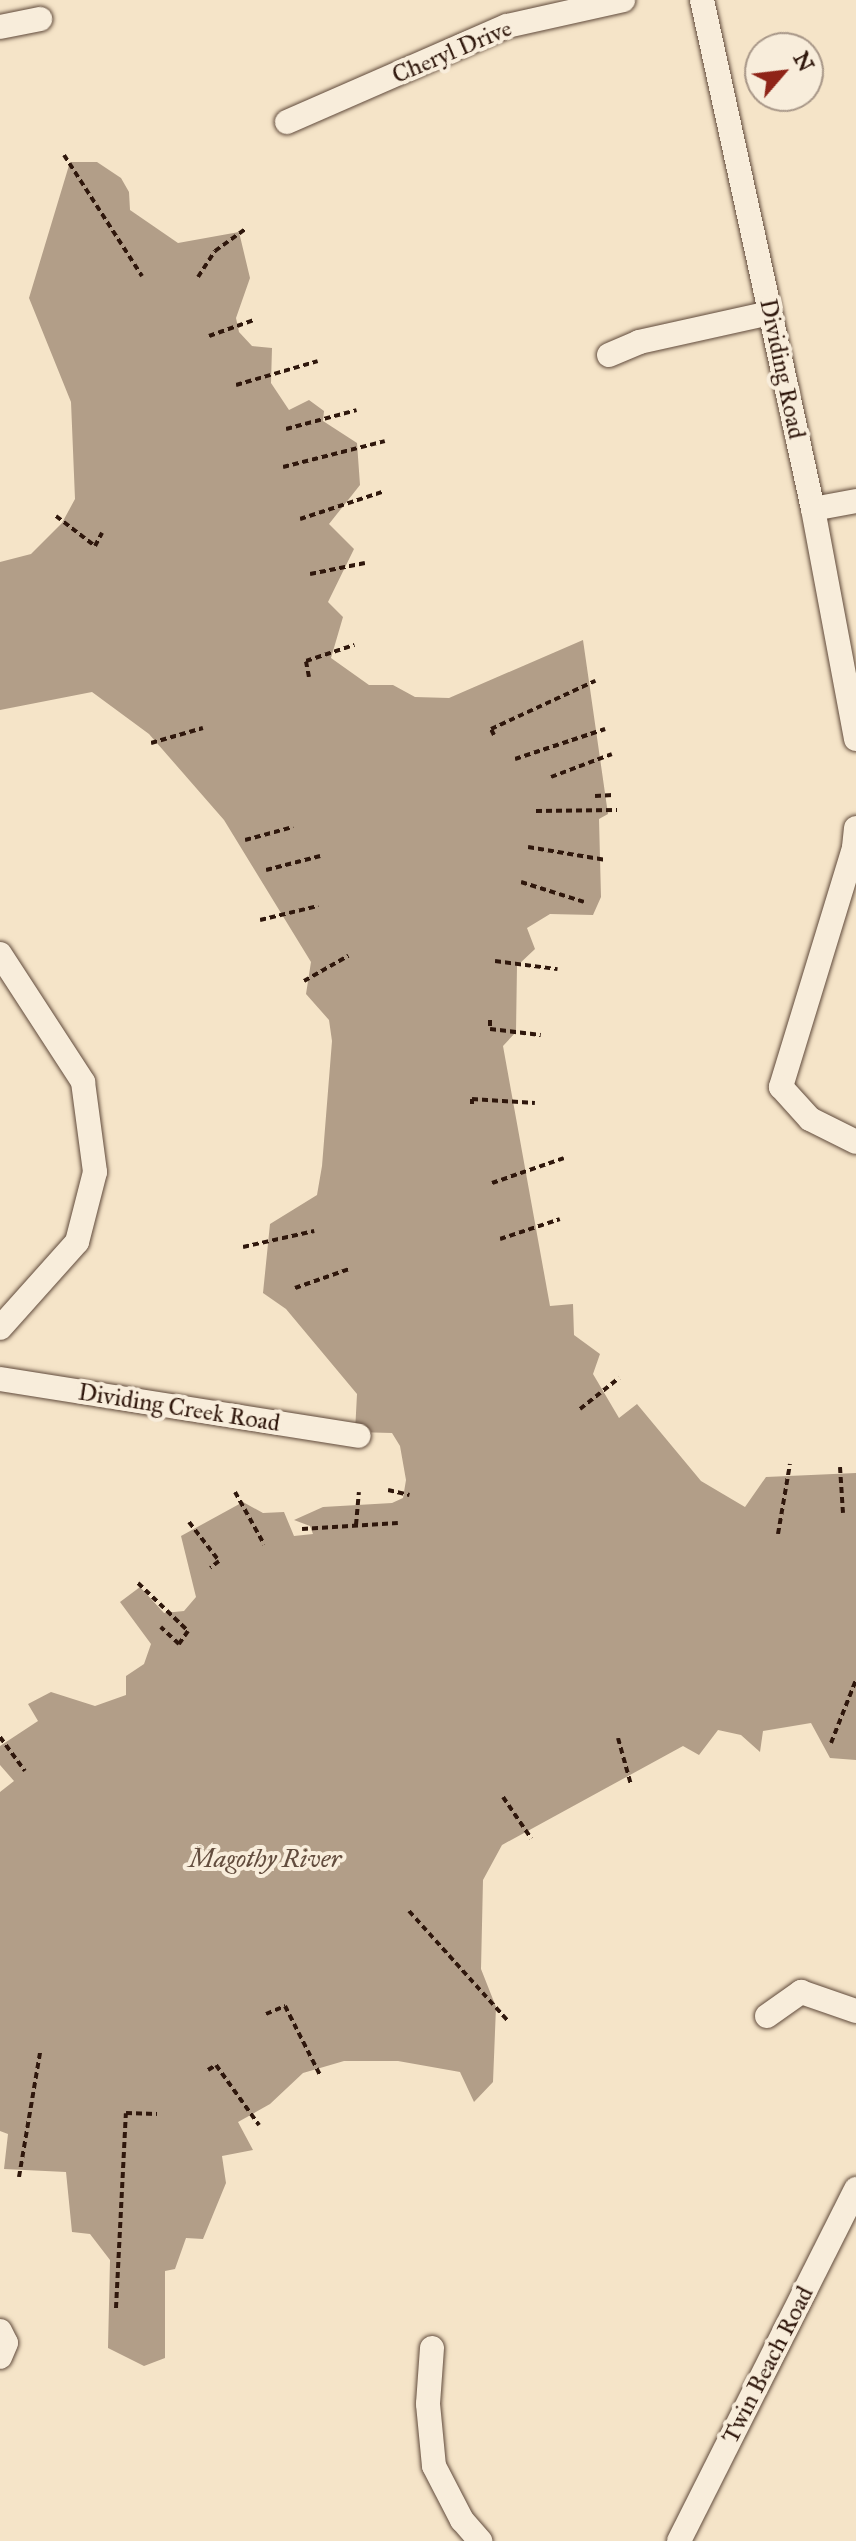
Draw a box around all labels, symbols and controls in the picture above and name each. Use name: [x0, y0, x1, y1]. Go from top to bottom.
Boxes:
street label: Cheryl Drive: [388, 14, 516, 90]
north arrow: [744, 32, 824, 112]
text: N: [788, 47, 820, 76]
street label: Dividing Road: [753, 296, 811, 442]
street label: Dividing Creek Road: [76, 1378, 282, 1438]
water label: Magothy River: [189, 1843, 341, 1875]
street label: Twin Beach Road: [716, 2282, 820, 2448]

